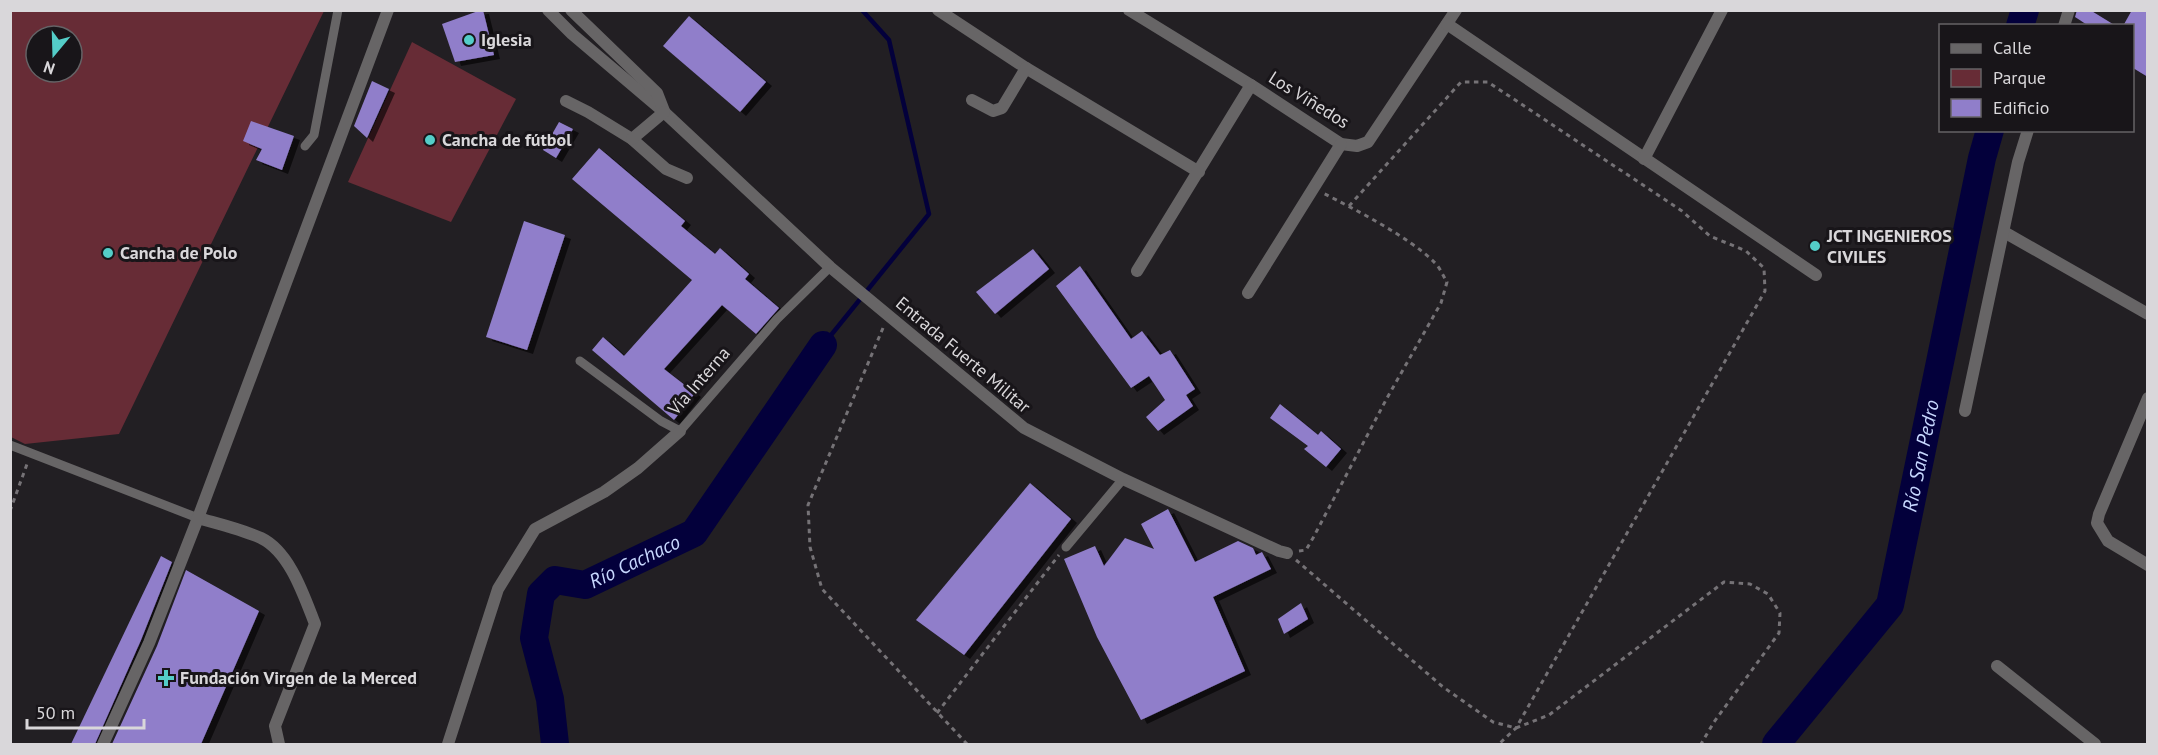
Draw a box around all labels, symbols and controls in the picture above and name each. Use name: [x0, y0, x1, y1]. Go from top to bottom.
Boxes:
north arrow: [24, 24, 84, 84]
legend: [1939, 24, 2134, 132]
place label: Iglesia: [481, 28, 532, 51]
marker: Iglesia: [462, 33, 476, 47]
text: Calle: [1993, 36, 2032, 59]
text: N: [41, 57, 57, 79]
street label: Los Viñedos: [1265, 66, 1354, 133]
text: Parque: [1993, 66, 2046, 89]
text: Edificio: [1993, 96, 2049, 119]
place label: Cancha de fútbol: [442, 128, 572, 151]
marker: Cancha de fútbol: [423, 133, 437, 147]
place label: JCT INGENIEROS CIVILES: [1826, 224, 1952, 268]
marker: JCT INGENIEROS CIVILES: [1808, 239, 1822, 253]
place label: Cancha de Polo: [120, 241, 238, 264]
marker: Cancha de Polo: [101, 246, 115, 260]
street label: Entrada Fuerte Militar: [891, 291, 1035, 418]
street label: Vía Interna: [662, 342, 735, 420]
water label: Río San Pedro: [1896, 398, 1945, 514]
water label: Río Cachaco: [585, 529, 684, 594]
place label: Fundación Virgen de la Merced: [180, 666, 417, 689]
marker: Fundación Virgen de la Merced: [157, 669, 175, 687]
scale bar: [27, 692, 144, 730]
text: 50 m: [36, 701, 75, 724]

